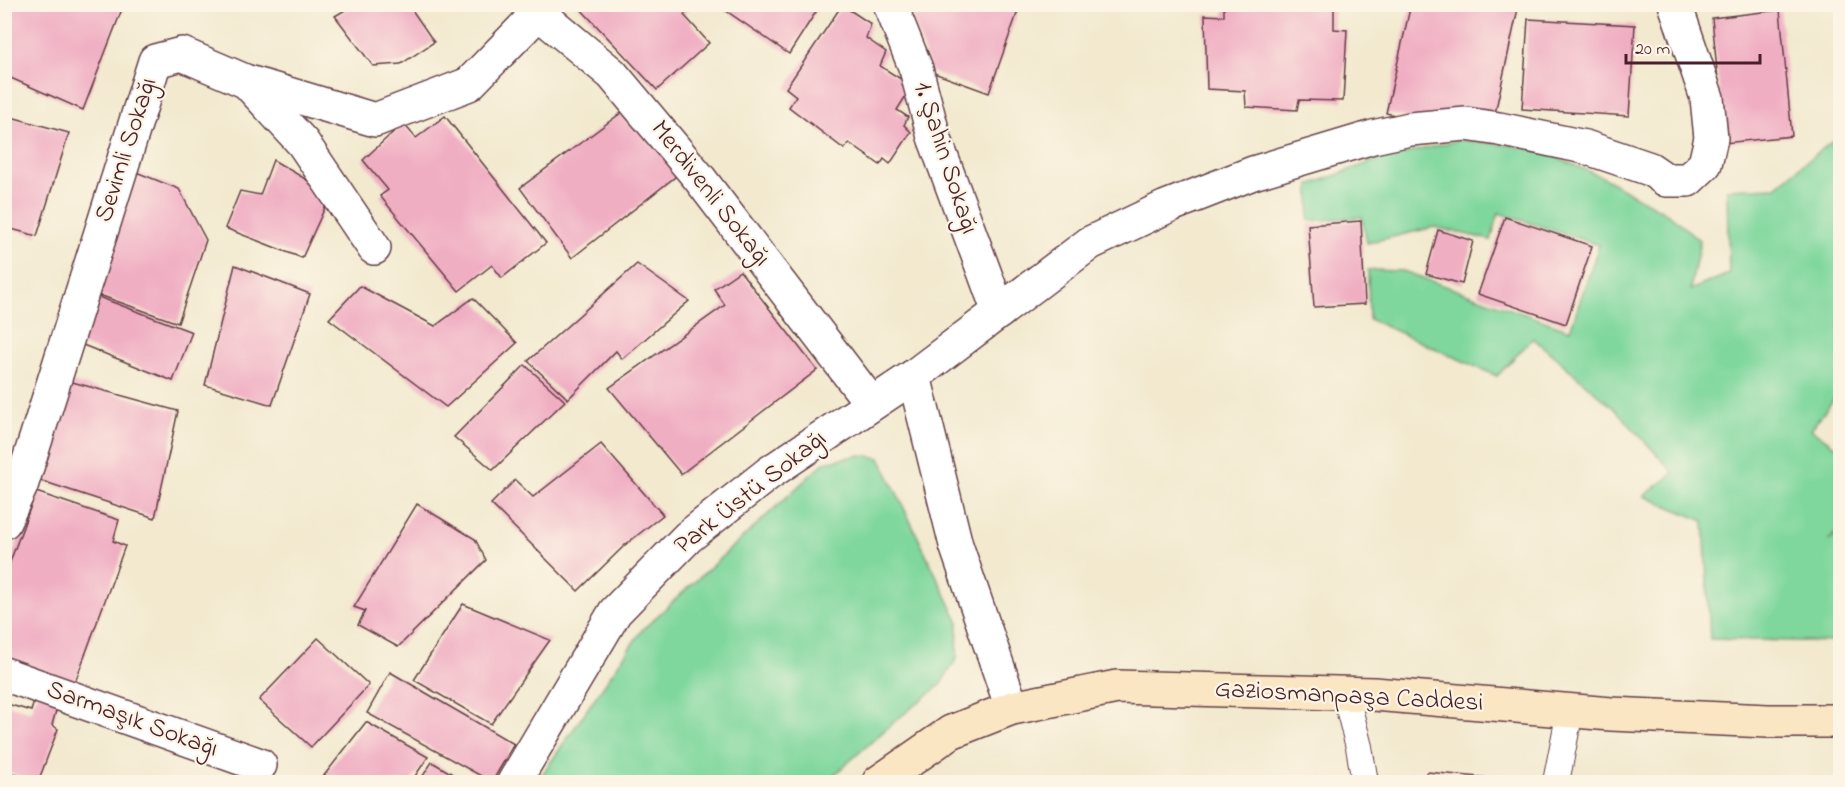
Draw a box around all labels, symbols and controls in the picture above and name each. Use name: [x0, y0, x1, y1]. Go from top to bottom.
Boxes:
scale bar: [1626, 27, 1760, 65]
text: 20 m: [1635, 37, 1670, 63]
street label: Sevimli Sokağı: [86, 73, 168, 227]
street label: 1. Şahin Sokağı: [902, 77, 988, 239]
street label: Merdivenli Sokağı: [641, 113, 779, 275]
street label: Park Üstü Sokağı: [667, 421, 835, 565]
street label: Sarmaşık Sokağı: [41, 671, 223, 769]
street label: Gaziosmanpaşa Caddesi: [1214, 671, 1484, 723]

